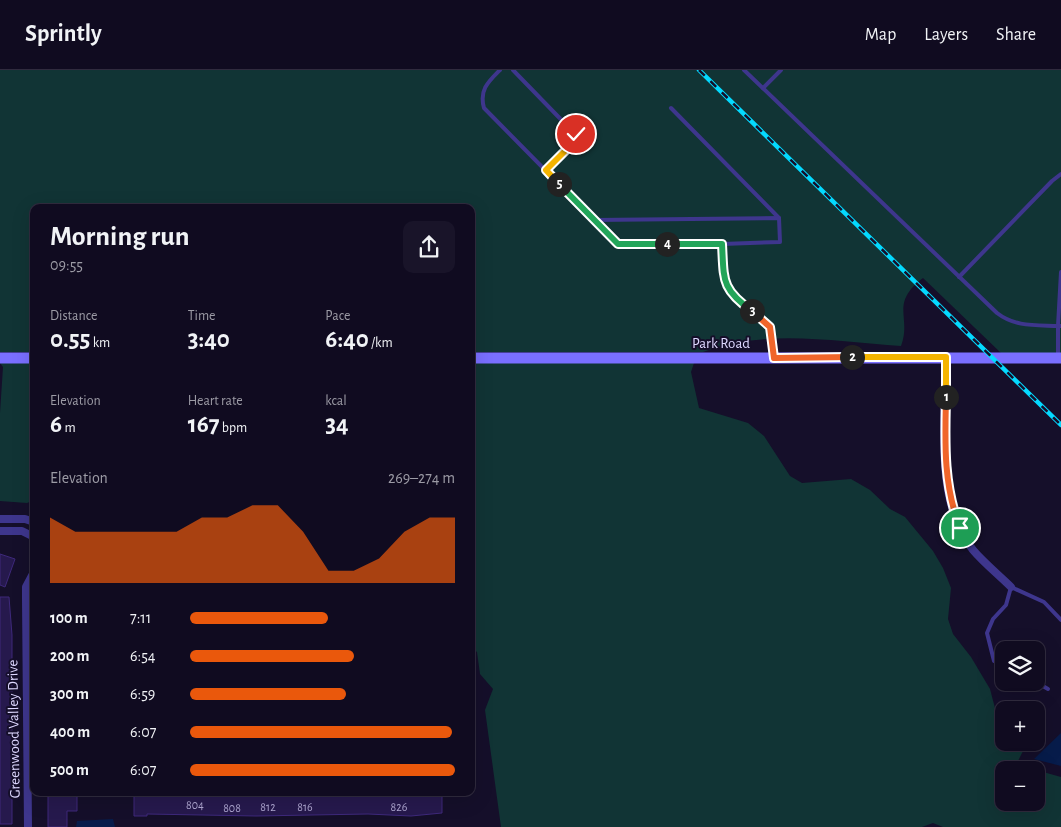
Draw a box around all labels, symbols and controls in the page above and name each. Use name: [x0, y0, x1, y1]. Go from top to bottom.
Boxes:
text: Sprintly: [25, 22, 102, 46]
text: Map: [865, 26, 896, 44]
text: Layers: [924, 26, 968, 44]
text: Share: [996, 26, 1036, 44]
pin: [555, 113, 597, 155]
icon: check: [562, 120, 590, 148]
pin: 5: [546, 172, 572, 196]
text: 5: [556, 177, 563, 191]
button: share: [403, 221, 455, 273]
text: Morning run: [50, 223, 190, 251]
pin: 4: [654, 232, 680, 256]
text: 4: [664, 237, 671, 251]
text: 09:55: [50, 257, 83, 273]
pin: 3: [740, 298, 764, 324]
text: 3: [749, 304, 756, 318]
text: Distance: [50, 309, 97, 323]
text: Time: [188, 309, 216, 323]
text: Pace: [325, 309, 351, 323]
text: 0.55: [50, 327, 90, 352]
text: 3:40: [188, 327, 230, 352]
text: 6:40: [325, 327, 369, 352]
text: km: [90, 336, 110, 350]
text: /km: [369, 336, 393, 350]
street label: Park Road: [692, 336, 750, 351]
pin: 2: [840, 344, 864, 370]
text: 2: [849, 350, 856, 364]
pin: 1: [934, 384, 958, 410]
text: 1: [944, 390, 949, 404]
text: Elevation: [50, 394, 101, 408]
text: Heart rate: [188, 394, 243, 408]
text: kcal: [325, 394, 347, 408]
text: 6: [50, 412, 62, 437]
text: 167: [188, 412, 220, 437]
text: 34: [325, 412, 349, 437]
text: m: [62, 421, 76, 435]
text: bpm: [220, 421, 247, 435]
text: Elevation: [50, 470, 108, 486]
text: 269–274 m: [388, 470, 455, 486]
pin: [939, 507, 981, 549]
icon: arrive: [946, 514, 974, 542]
text: 100 m: [50, 610, 88, 626]
text: 7:11: [130, 610, 151, 626]
map controls: [995, 641, 1045, 811]
button: layers: [995, 641, 1045, 691]
text: 200 m: [50, 648, 90, 664]
text: 6:54: [130, 648, 156, 664]
street label: Greenwood Valley Drive: [5, 659, 23, 798]
text: 300 m: [50, 686, 89, 702]
text: 6:59: [130, 686, 155, 702]
button: +: [995, 701, 1045, 751]
text: 400 m: [50, 724, 90, 740]
text: 6:07: [130, 724, 156, 740]
button: −: [995, 761, 1045, 811]
text: 500 m: [50, 762, 89, 778]
text: 6:07: [130, 762, 156, 778]
house number: 804: [186, 799, 204, 811]
house number: 812: [260, 801, 276, 813]
house number: 816: [297, 801, 313, 813]
house number: 826: [391, 801, 408, 813]
house number: 808: [223, 802, 241, 814]

